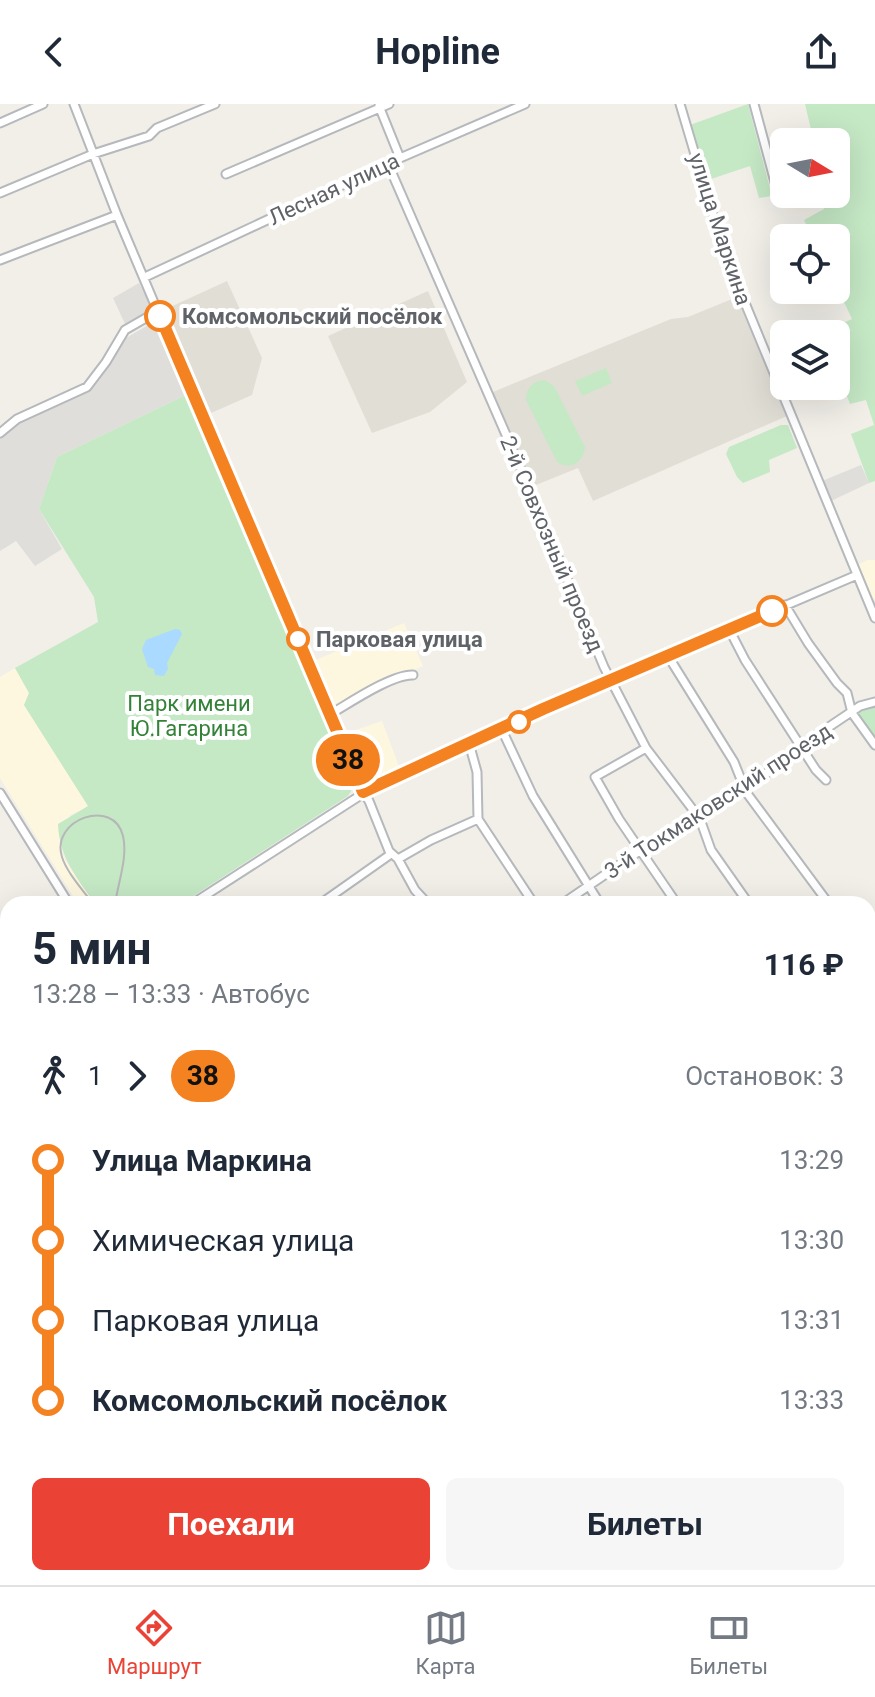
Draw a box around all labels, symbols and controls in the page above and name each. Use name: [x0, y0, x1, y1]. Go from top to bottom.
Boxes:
icon: back: [32, 30, 76, 74]
icon: share: [799, 30, 843, 74]
text: Hopline: [375, 31, 500, 73]
north arrow: [770, 128, 850, 208]
map controls: [770, 128, 850, 400]
street label: Лесная улица: [265, 148, 403, 230]
street label: улица Маркина: [684, 150, 756, 308]
button: locate: [770, 224, 850, 304]
marker: Комсомольский посёлок: [145, 301, 175, 331]
place label: Комсомольский посёлок: [182, 304, 443, 329]
button: layers: [770, 320, 850, 400]
street label: 2-й Совхозный проезд: [495, 432, 609, 656]
unlabelled marker: [757, 596, 787, 626]
place label: Парковая улица: [316, 627, 483, 652]
marker: Парковая улица: [287, 628, 309, 650]
park label: Парк имени Ю.Гагарина: [127, 691, 251, 741]
unlabelled marker: [508, 711, 530, 733]
street label: 3-й Токмаковский проезд: [600, 718, 836, 884]
line badge: 38: [312, 734, 384, 786]
text: 38: [332, 743, 364, 776]
text: 5 мин: [32, 923, 151, 975]
text: 116 ₽: [764, 947, 844, 982]
text: 13:28 – 13:33 · Автобус: [32, 979, 310, 1009]
icon: walk: [32, 1054, 76, 1098]
icon: forward: [115, 1054, 159, 1098]
text: 38: [187, 1059, 219, 1092]
text: 1: [88, 1061, 103, 1091]
text: Остановок: 3: [685, 1061, 844, 1091]
text: Улица Маркина: [92, 1143, 312, 1178]
text: 13:29: [779, 1145, 844, 1175]
text: Химическая улица: [92, 1223, 354, 1258]
text: 13:30: [779, 1225, 844, 1255]
text: Парковая улица: [92, 1303, 319, 1338]
text: 13:31: [779, 1305, 844, 1335]
text: Комсомольский посёлок: [92, 1383, 447, 1418]
text: 13:33: [779, 1385, 844, 1415]
button: Поехали: [32, 1478, 430, 1570]
button: Билеты: [446, 1478, 844, 1570]
tab: Маршрут: [107, 1606, 202, 1679]
tab: Карта: [416, 1606, 476, 1679]
tab: Билеты: [690, 1606, 768, 1679]

